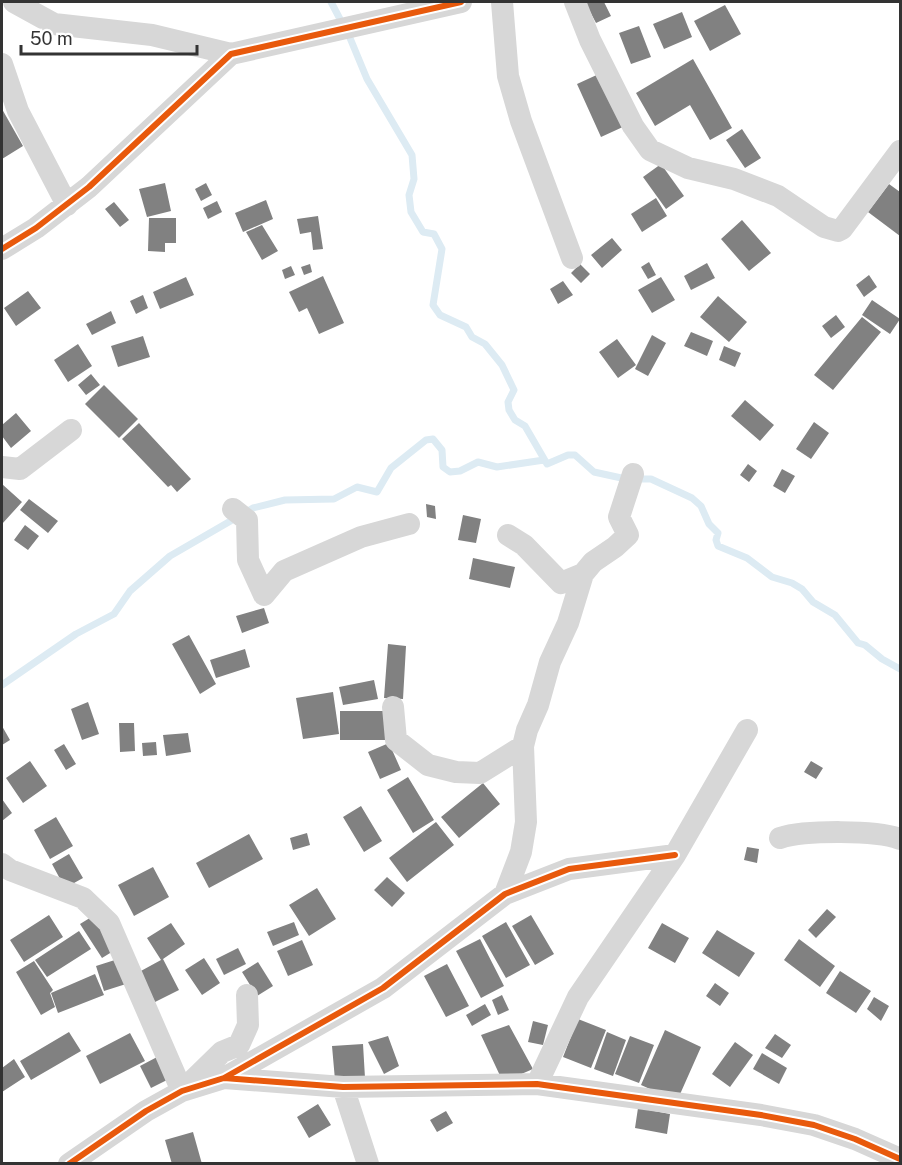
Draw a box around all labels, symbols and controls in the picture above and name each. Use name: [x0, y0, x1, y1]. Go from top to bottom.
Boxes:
scale bar: [21, 18, 196, 56]
text: 50 m: [30, 28, 73, 49]

